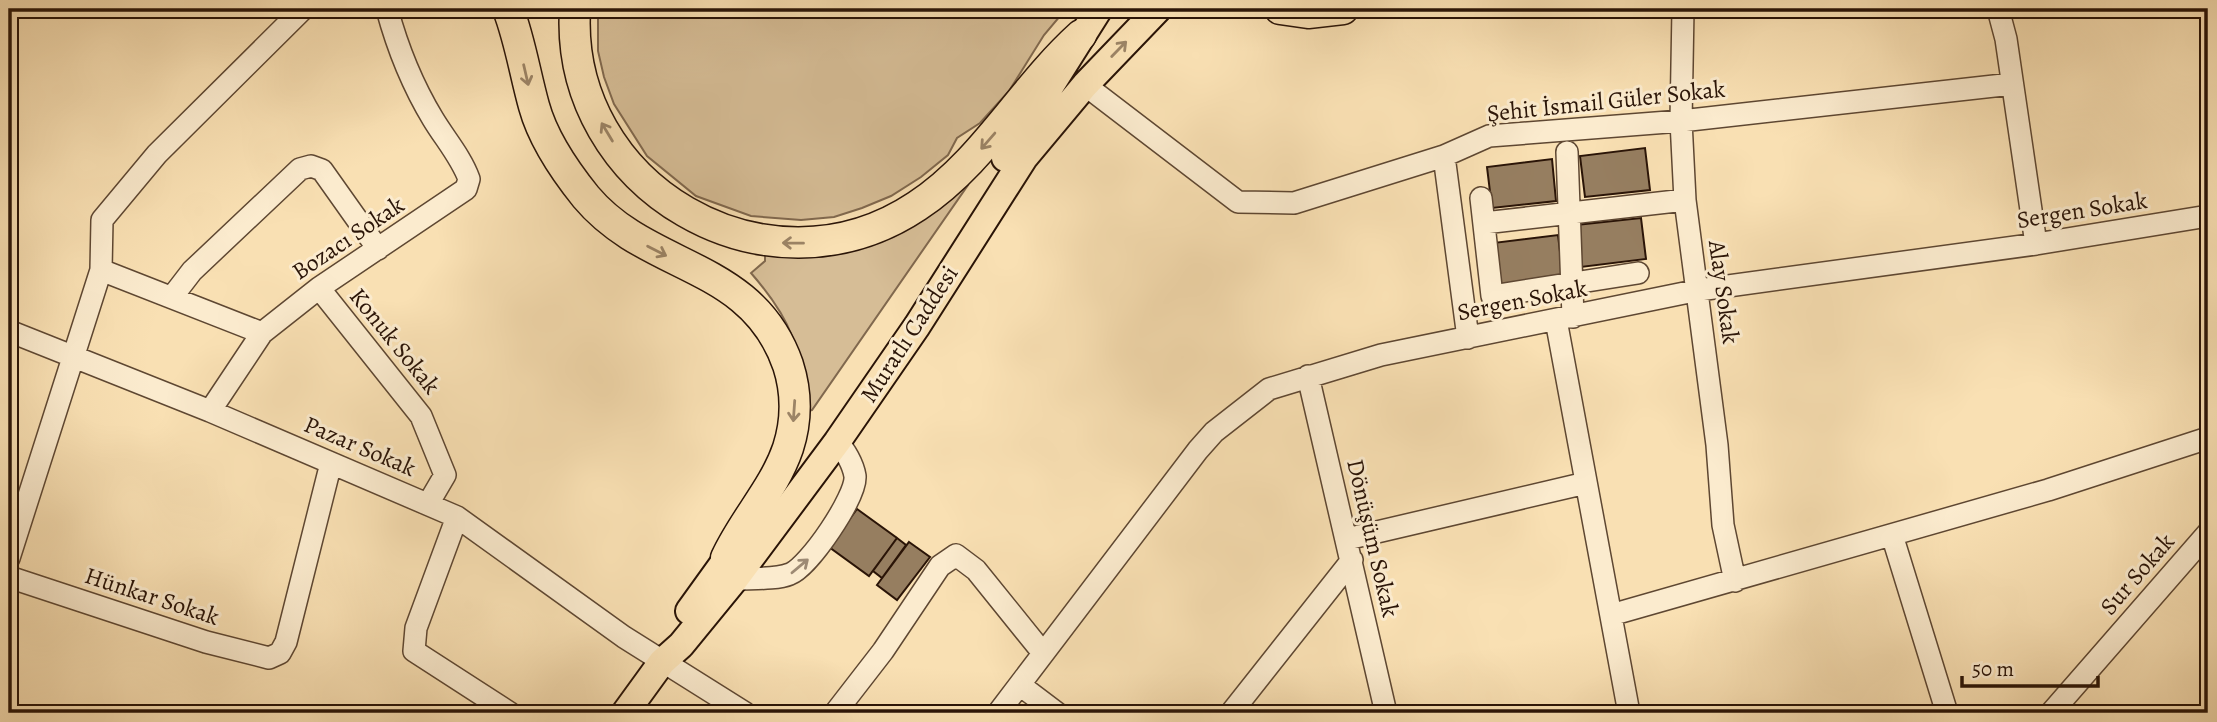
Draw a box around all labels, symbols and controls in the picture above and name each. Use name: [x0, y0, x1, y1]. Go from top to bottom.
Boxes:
one-way arrow: [1111, 41, 1128, 58]
one-way arrow: [520, 63, 533, 85]
street label: Şehit İsmail Güler Sokak: [1485, 73, 1727, 129]
one-way arrow: [599, 122, 613, 142]
one-way arrow: [980, 132, 996, 150]
street label: Sergen Sokak: [2014, 184, 2150, 236]
street label: Bozacı Sokak: [286, 189, 410, 287]
one-way arrow: [781, 236, 804, 250]
street label: Alay Sokak: [1701, 237, 1747, 346]
one-way arrow: [646, 244, 667, 258]
street label: Muratlı Caddesi: [853, 259, 965, 409]
street label: Sergen Sokak: [1454, 272, 1590, 328]
street label: Konuk Sokak: [342, 281, 448, 401]
one-way arrow: [787, 399, 800, 422]
street label: Pazar Sokak: [299, 408, 421, 484]
street label: Dönüşüm Sokak: [1339, 456, 1407, 620]
street label: Sur Sokak: [2093, 526, 2181, 622]
one-way arrow: [791, 558, 809, 574]
street label: Hünkar Sokak: [81, 559, 223, 633]
scale bar: [1962, 645, 2098, 689]
text: 50 m: [1972, 655, 2014, 683]

